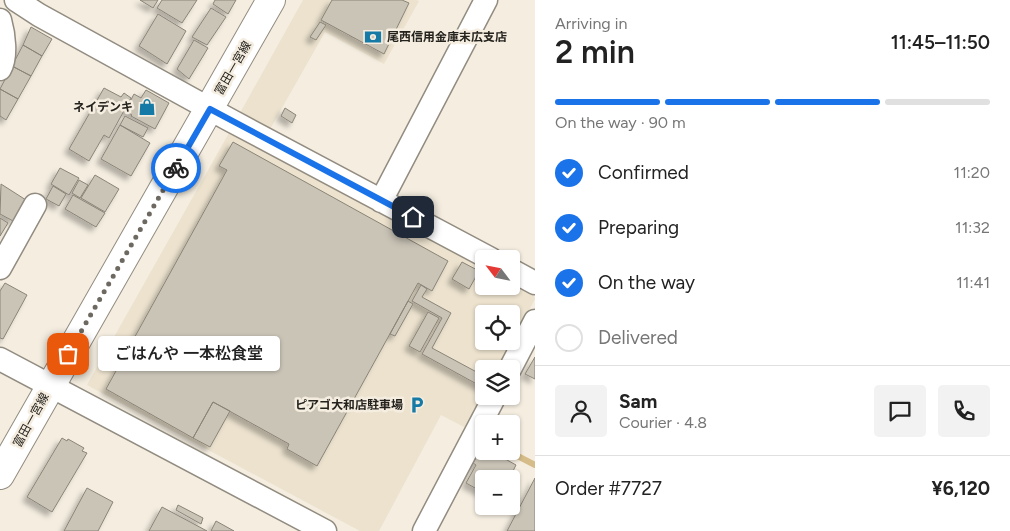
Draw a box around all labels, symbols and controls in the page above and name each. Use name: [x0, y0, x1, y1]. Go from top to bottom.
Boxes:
text: Arriving in: [555, 14, 627, 33]
bank icon: 尾西信用金庫末広支店: [363, 27, 383, 47]
place label: 尾西信用金庫末広支店: [387, 30, 507, 44]
text: 11:45–11:50: [891, 31, 990, 54]
text: 2 min: [555, 33, 635, 71]
street label: 富田一宮線: [212, 39, 254, 97]
shop icon: ネイデンキ: [137, 97, 157, 117]
place label: ネイデンキ: [73, 100, 133, 114]
text: On the way · 90 m: [555, 113, 686, 132]
courier: [151, 143, 201, 193]
icon: bike: [162, 154, 190, 182]
icon: check: [555, 159, 583, 187]
text: Confirmed: [598, 161, 689, 184]
text: 11:20: [954, 163, 990, 182]
pin: [392, 196, 434, 238]
icon: home: [399, 203, 427, 231]
icon: check: [555, 214, 583, 242]
text: Preparing: [598, 216, 679, 239]
text: 11:32: [955, 218, 990, 237]
north arrow: [475, 250, 520, 295]
map controls: [475, 250, 520, 515]
icon: check: [555, 269, 583, 297]
text: On the way: [598, 271, 695, 294]
text: 11:41: [956, 273, 990, 292]
button: locate: [475, 305, 520, 350]
text: Delivered: [598, 326, 678, 349]
pin: [47, 333, 89, 375]
callout: ごはんや 一本松食堂: [98, 336, 280, 372]
icon: bag: [54, 340, 82, 368]
text: ごはんや 一本松食堂: [115, 344, 263, 363]
button: layers: [475, 360, 520, 405]
button: person: [555, 385, 607, 437]
button: chat: [874, 385, 926, 437]
button: phone: [938, 385, 990, 437]
street label: 富田一宮線: [10, 390, 52, 450]
text: Sam: [619, 390, 657, 413]
parking icon: ピアゴ大和店駐車場: [407, 395, 427, 415]
place label: ピアゴ大和店駐車場: [295, 398, 403, 412]
text: Courier · 4.8: [619, 413, 707, 432]
button: +: [475, 415, 520, 460]
button: −: [475, 470, 520, 515]
text: Order #7727: [555, 477, 662, 500]
text: ¥6,120: [931, 477, 990, 500]

